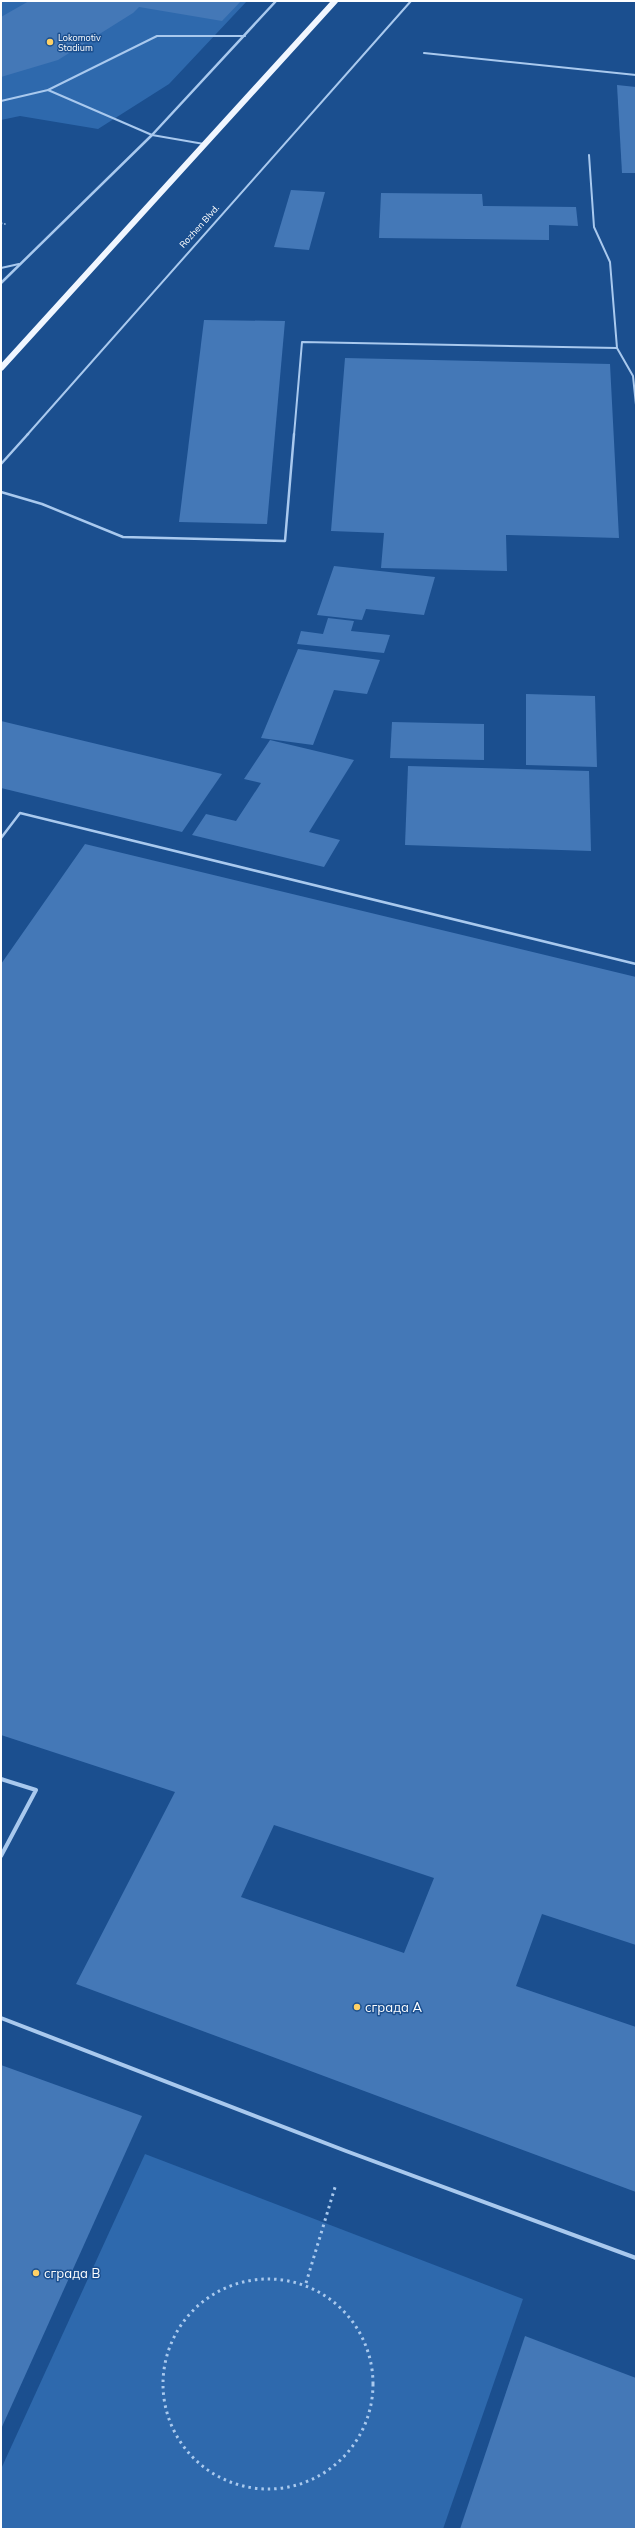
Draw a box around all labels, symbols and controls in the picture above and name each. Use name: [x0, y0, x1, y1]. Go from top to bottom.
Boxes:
place label: Lokomotiv Stadium: [58, 32, 101, 53]
marker: Lokomotiv Stadium: [45, 37, 55, 47]
street label: Rozhen Blvd.: [177, 202, 221, 250]
place label: сграда А: [365, 1999, 422, 2015]
marker: сграда А: [352, 2002, 362, 2012]
place label: сграда В: [44, 2265, 100, 2281]
marker: сграда В: [31, 2268, 41, 2278]

